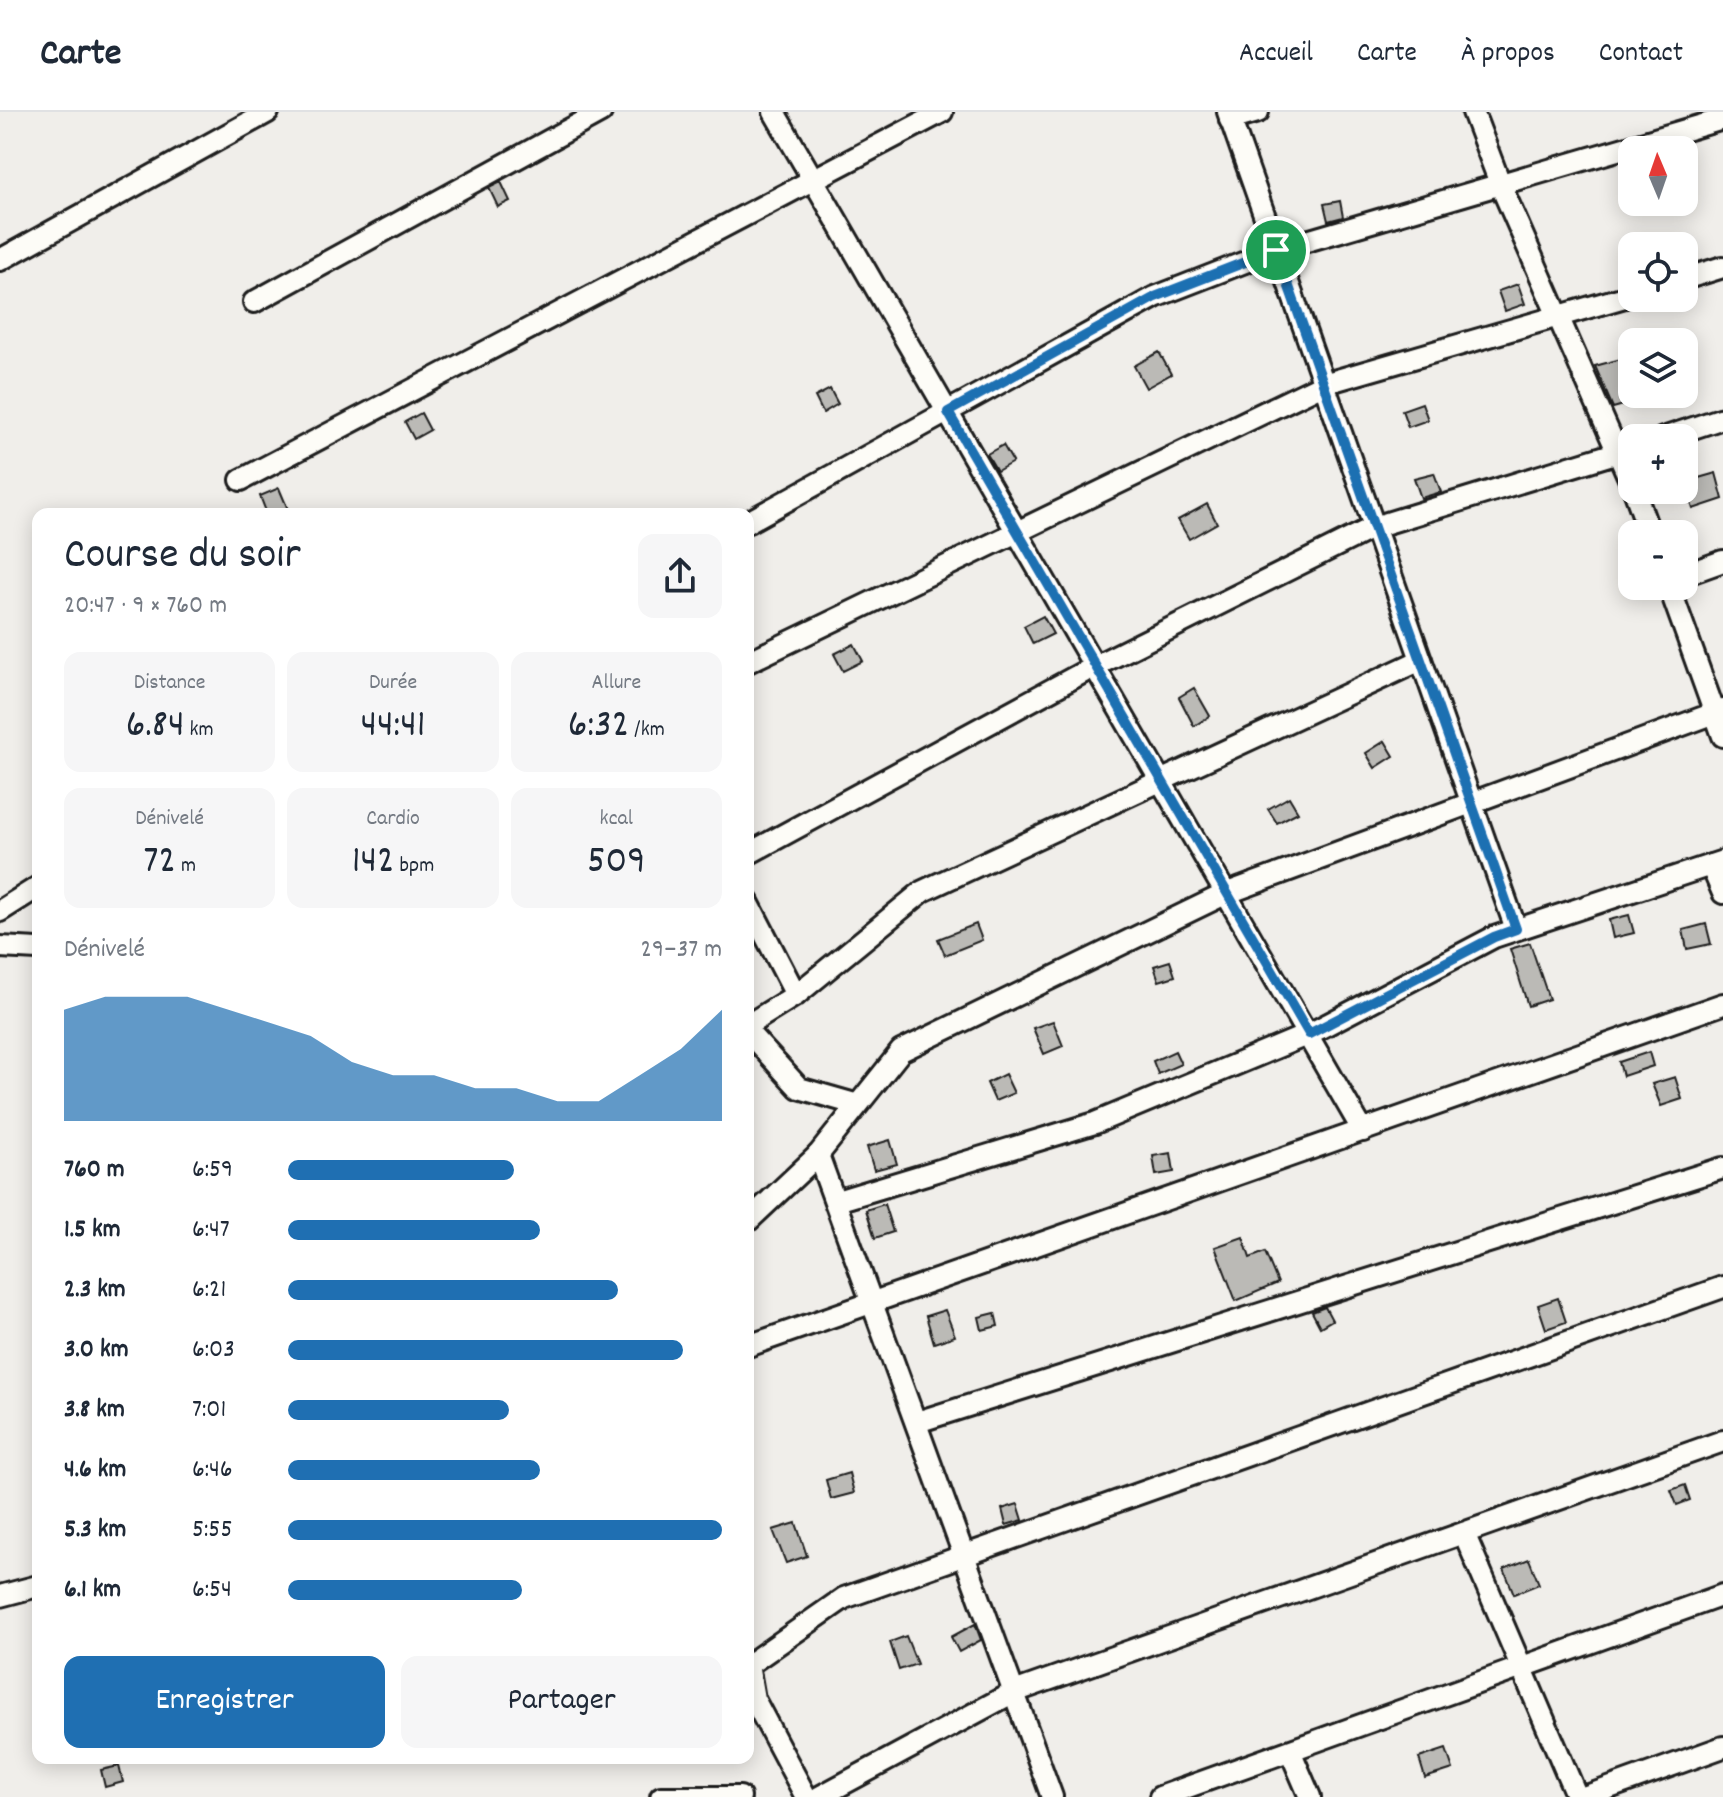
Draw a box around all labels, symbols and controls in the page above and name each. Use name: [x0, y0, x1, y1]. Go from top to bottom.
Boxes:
text: Carte: [40, 28, 121, 83]
text: Accueil: [1239, 35, 1313, 75]
text: Carte: [1357, 35, 1417, 75]
text: À propos: [1461, 35, 1555, 75]
text: Contact: [1599, 35, 1683, 75]
north arrow: [1618, 136, 1698, 216]
map controls: [1618, 136, 1698, 600]
pin: [1242, 216, 1310, 284]
icon: arrive: [1254, 228, 1298, 272]
button: locate: [1618, 232, 1698, 312]
button: layers: [1618, 328, 1698, 408]
button: +: [1618, 424, 1698, 504]
button: −: [1618, 520, 1698, 600]
text: Course du soir: [64, 526, 301, 589]
button: share: [638, 534, 722, 618]
text: 20:47 · 9 × 760 m: [64, 588, 227, 625]
text: Distance: [134, 668, 206, 699]
text: Durée: [369, 668, 417, 699]
text: Allure: [591, 668, 641, 699]
text: 6.84: [126, 699, 185, 756]
text: 44:41: [360, 699, 426, 756]
text: 6:32: [568, 699, 629, 756]
text: km: [185, 715, 214, 746]
text: /km: [629, 715, 665, 746]
text: Dénivelé: [135, 804, 204, 835]
text: Cardio: [366, 804, 420, 835]
text: kcal: [600, 804, 633, 835]
text: 72: [143, 835, 176, 892]
text: 142: [352, 835, 395, 892]
text: 509: [587, 835, 646, 892]
text: m: [176, 851, 196, 882]
text: bpm: [395, 851, 434, 882]
text: Dénivelé: [64, 932, 145, 969]
text: 29–37 m: [641, 932, 722, 969]
text: 760 m: [64, 1152, 125, 1189]
text: 6:59: [192, 1152, 233, 1189]
text: 1.5 km: [64, 1212, 121, 1249]
text: 6:47: [192, 1212, 230, 1249]
text: 2.3 km: [64, 1272, 126, 1309]
text: 6:21: [192, 1272, 226, 1309]
text: 3.0 km: [64, 1332, 129, 1369]
text: 6:03: [192, 1332, 235, 1369]
text: 3.8 km: [64, 1392, 125, 1429]
text: 7:01: [192, 1392, 226, 1429]
text: 4.6 km: [64, 1452, 126, 1489]
text: 6:46: [192, 1452, 233, 1489]
text: 5.3 km: [64, 1512, 126, 1549]
text: 5:55: [192, 1512, 232, 1549]
text: 6.1 km: [64, 1572, 121, 1609]
text: 6:54: [192, 1572, 232, 1609]
button: Enregistrer: [64, 1656, 385, 1748]
button: Partager: [401, 1656, 722, 1748]

